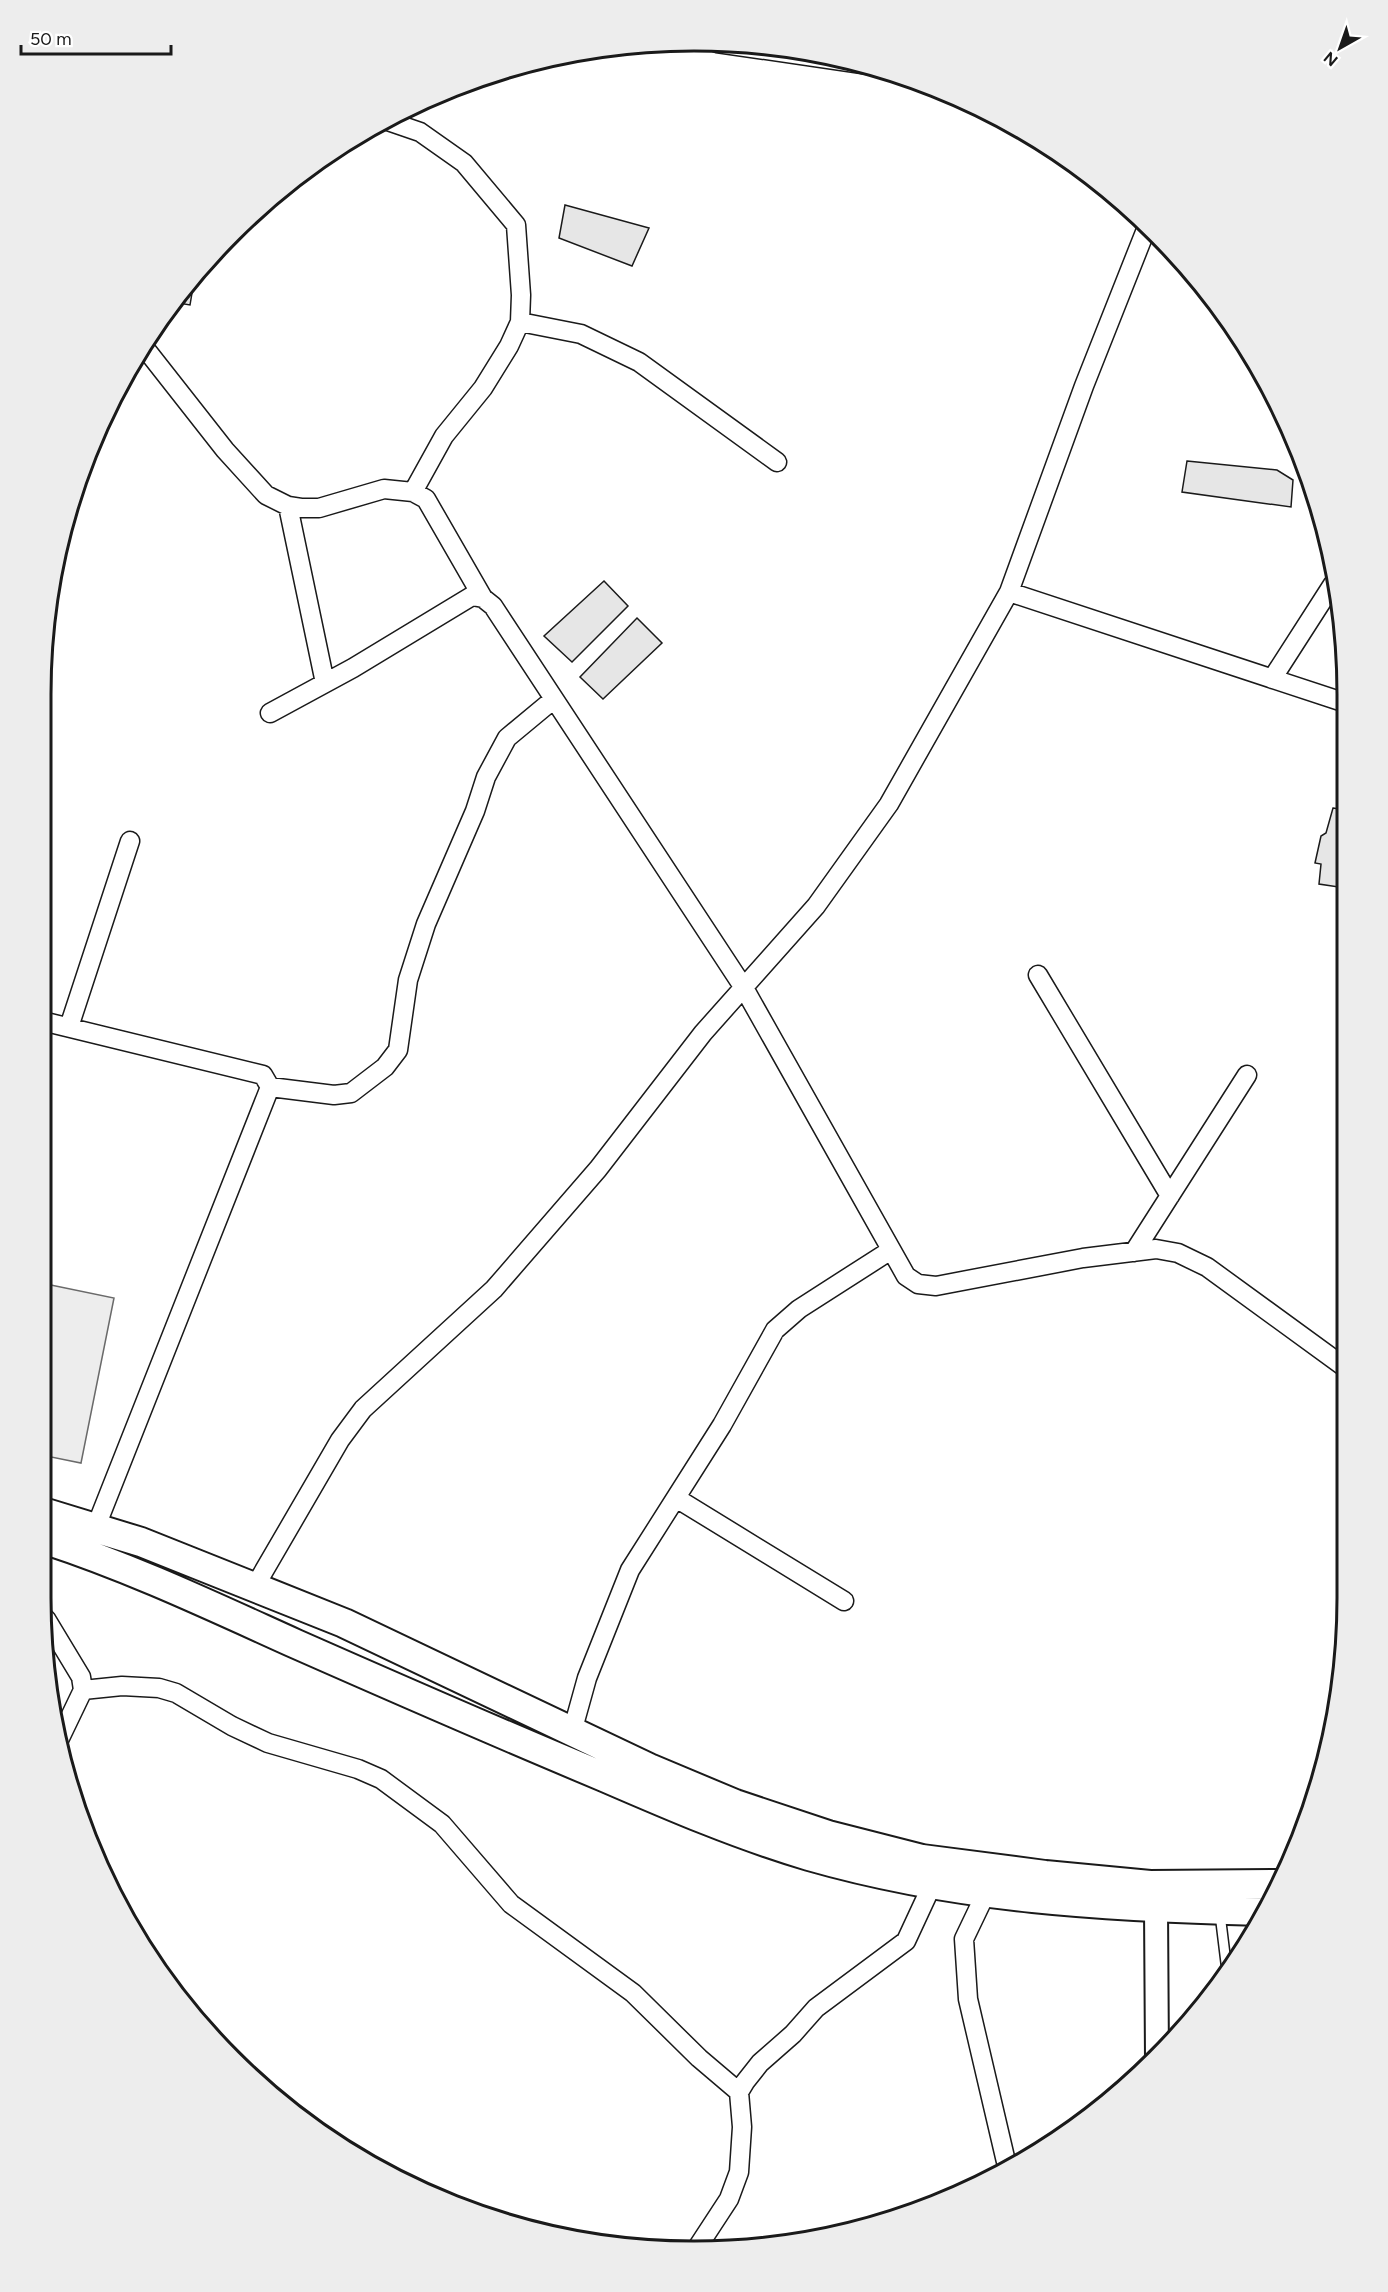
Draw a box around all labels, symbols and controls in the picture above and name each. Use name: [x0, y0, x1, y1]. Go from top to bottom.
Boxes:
scale bar: [21, 18, 171, 56]
north arrow: [1310, 18, 1370, 78]
text: 50 m: [30, 28, 72, 50]
text: N: [1320, 48, 1342, 70]

